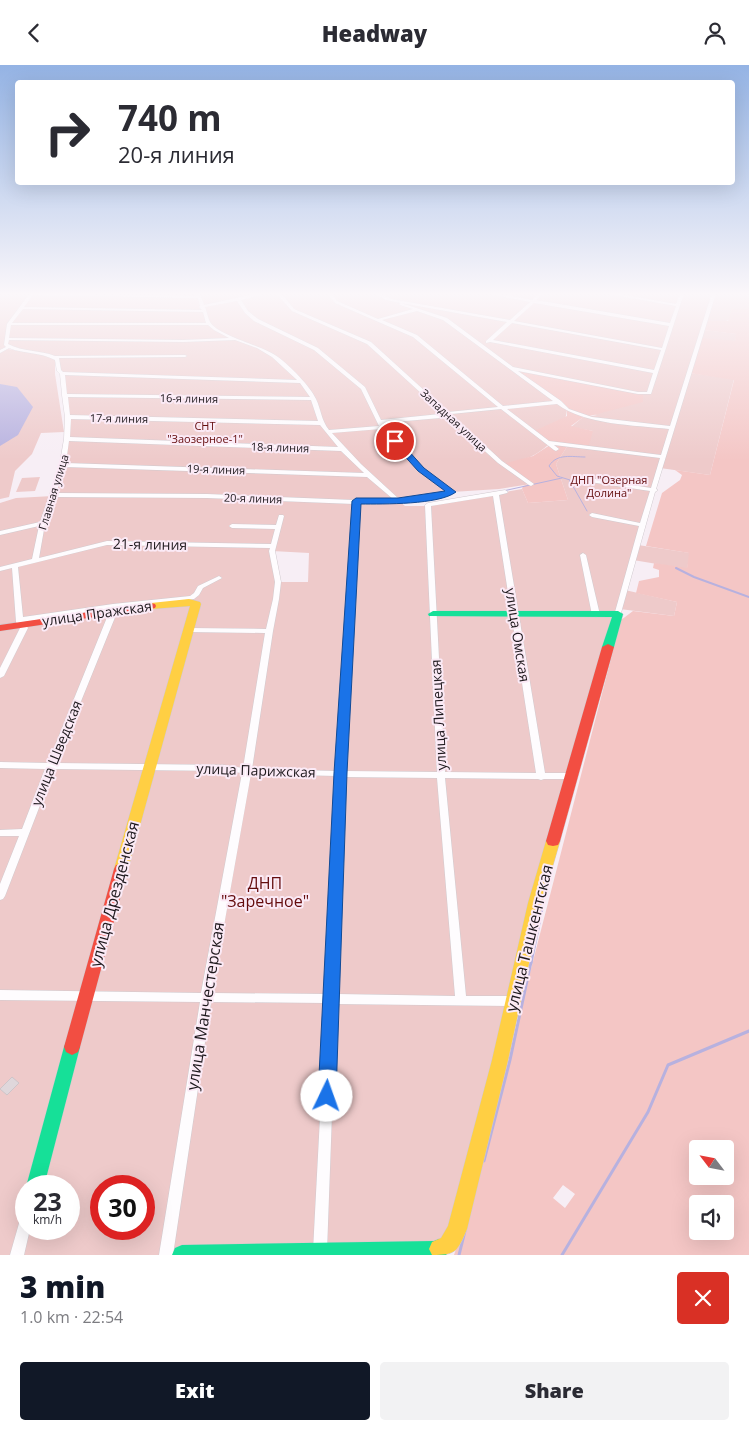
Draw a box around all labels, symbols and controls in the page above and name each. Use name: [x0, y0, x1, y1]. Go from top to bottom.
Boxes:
text: Headway: [322, 18, 427, 48]
icon: back: [20, 19, 48, 47]
icon: person: [701, 19, 729, 47]
text: 740 m: [118, 94, 222, 141]
icon: right: [35, 100, 100, 165]
text: 20-я линия: [118, 139, 235, 169]
street label: Западная улица: [418, 385, 490, 455]
street label: 16-я линия: [160, 390, 218, 406]
street label: 17-я линия: [90, 410, 148, 426]
park label: СНТ "Заозерное-1": [167, 418, 243, 446]
pin: [374, 420, 416, 462]
icon: arrive: [381, 427, 409, 455]
street label: 18-я линия: [251, 438, 309, 456]
street label: Главная улица: [34, 452, 72, 532]
street label: 19-я линия: [187, 460, 245, 478]
park label: ДНП "Озерная Долина": [571, 472, 647, 500]
street label: 20-я линия: [224, 489, 282, 507]
street label: 21-я линия: [113, 534, 187, 554]
street label: улица Омская: [501, 587, 535, 683]
street label: улица Пражская: [41, 596, 153, 630]
street label: улица Липецкая: [426, 659, 450, 771]
street label: улица Шведская: [26, 698, 86, 808]
street label: улица Парижская: [196, 758, 316, 782]
street label: улица Дрезденская: [84, 819, 144, 969]
street label: улица Ташкентская: [500, 862, 558, 1014]
park label: ДНП "Заречное": [221, 872, 309, 912]
street label: улица Манчестерская: [181, 920, 229, 1092]
position arrow: [300, 1069, 352, 1121]
north arrow: [689, 1140, 734, 1185]
map controls: [689, 1140, 734, 1240]
speed limit sign: 30: [90, 1175, 155, 1240]
text: 23: [33, 1184, 62, 1218]
button: sound: [689, 1195, 734, 1240]
text: km/h: [33, 1211, 62, 1228]
text: 3 min: [20, 1266, 105, 1307]
button: close: [677, 1272, 729, 1324]
text: 1.0 km · 22:54: [20, 1306, 123, 1328]
button: Exit: [20, 1362, 370, 1420]
button: Share: [380, 1362, 729, 1420]

